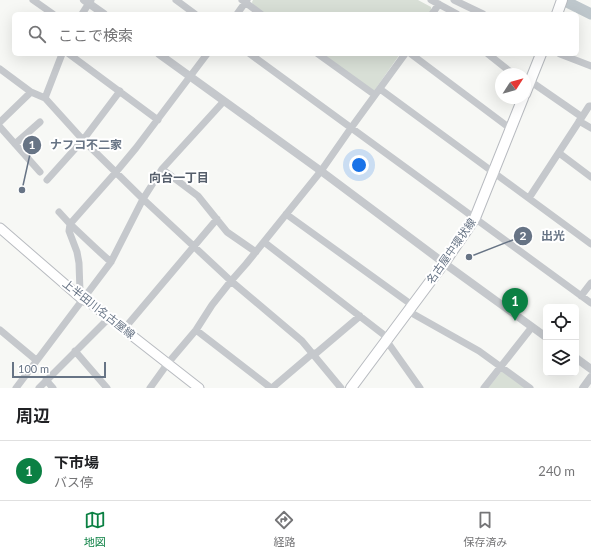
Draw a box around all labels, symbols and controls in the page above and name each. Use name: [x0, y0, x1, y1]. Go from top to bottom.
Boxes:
search box: [12, 12, 579, 56]
icon: search: [26, 23, 48, 45]
text: ここで検索: [58, 26, 133, 44]
north arrow: [495, 68, 531, 104]
callout: ナフコ不二家: [22, 133, 130, 157]
text: 1: [29, 137, 36, 152]
text: ナフコ不二家: [50, 137, 122, 152]
your location: [349, 155, 369, 175]
district label: 向台一丁目: [149, 170, 209, 185]
street label: 名古屋中環状線: [423, 215, 478, 286]
callout: 出光: [513, 224, 573, 248]
text: 2: [520, 228, 527, 243]
text: 出光: [541, 228, 565, 243]
street label: 上半田川名古屋線: [61, 276, 138, 341]
pin: 1: [502, 288, 528, 321]
map controls: [543, 304, 579, 376]
button: locate: [543, 304, 579, 340]
button: layers: [543, 340, 579, 376]
scale bar: [12, 360, 106, 379]
text: 100 m: [18, 362, 49, 375]
text: 周辺: [16, 405, 50, 426]
text: 下市場: [54, 453, 99, 471]
text: 1: [25, 463, 33, 479]
text: 240 m: [538, 463, 575, 479]
text: バス停: [54, 474, 93, 490]
tab: 地図: [84, 509, 106, 549]
tab: 経路: [273, 509, 295, 549]
tab: 保存済み: [463, 509, 507, 549]

